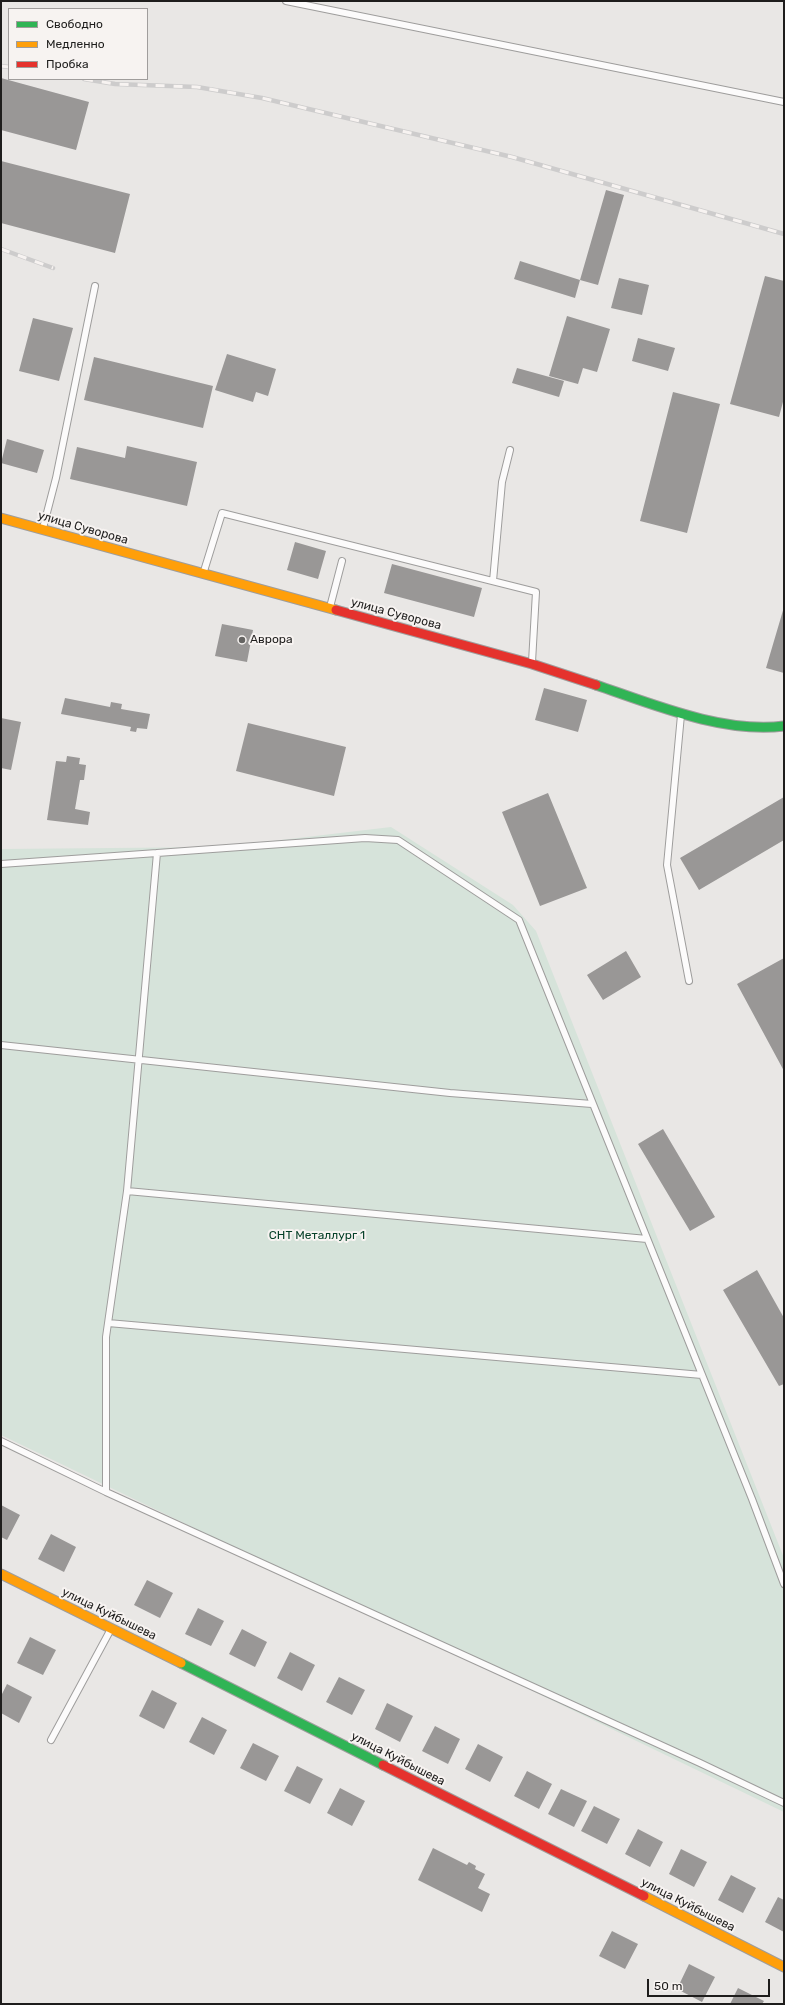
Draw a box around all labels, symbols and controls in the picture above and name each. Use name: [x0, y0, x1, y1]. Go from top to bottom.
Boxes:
legend: [8, 8, 148, 80]
text: Свободно: [46, 17, 103, 31]
text: Медленно: [46, 37, 105, 51]
text: Пробка: [46, 57, 89, 71]
street label: улица Суворова: [36, 508, 130, 548]
street label: улица Суворова: [349, 595, 443, 633]
place label: Аврора: [250, 633, 293, 647]
marker: Аврора: [237, 635, 247, 645]
park label: СНТ Металлург 1: [269, 1229, 365, 1243]
street label: улица Куйбышева: [59, 1585, 159, 1643]
street label: улица Куйбышева: [349, 1729, 447, 1789]
street label: улица Куйбышева: [639, 1875, 737, 1935]
scale bar: [649, 1971, 772, 1997]
text: 50 m: [654, 1979, 682, 1993]

